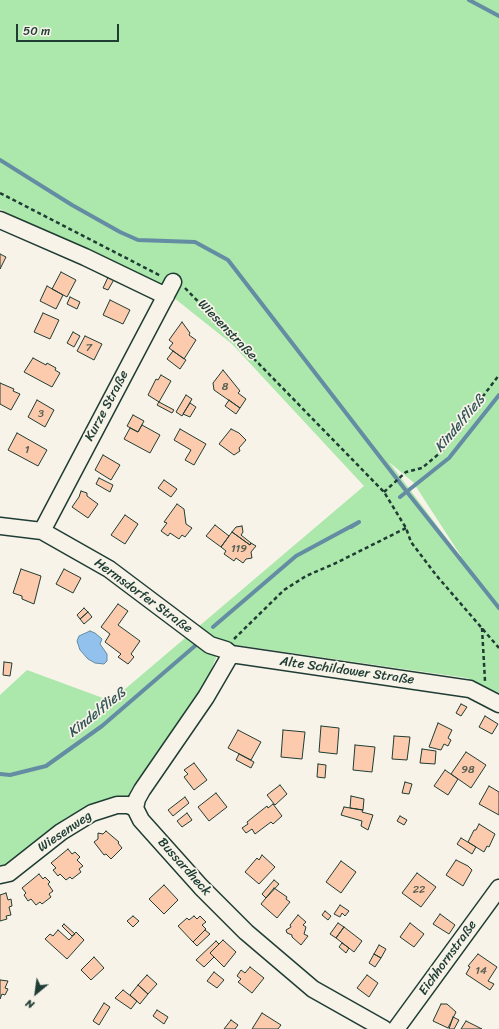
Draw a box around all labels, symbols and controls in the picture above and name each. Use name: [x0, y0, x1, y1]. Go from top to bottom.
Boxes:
scale bar: [18, 16, 121, 42]
text: 50 m: [23, 20, 50, 42]
street label: Wiesenstraße: [194, 297, 260, 363]
house number: 7: [86, 341, 92, 355]
street label: Kurze Straße: [82, 368, 132, 444]
house number: 8: [222, 380, 228, 394]
water label: Kindelfließ: [431, 392, 489, 456]
house number: 3: [38, 407, 44, 421]
house number: 1: [25, 443, 29, 457]
house number: 119: [231, 542, 247, 556]
street label: Hermsdorfer Straße: [91, 555, 195, 637]
street label: Alte Schildower Straße: [279, 654, 415, 688]
water label: Kindelfließ: [65, 685, 129, 741]
house number: 98: [461, 763, 475, 777]
street label: Wiesenweg: [35, 808, 95, 856]
street label: Bussardheck: [154, 835, 214, 899]
house number: 22: [413, 883, 425, 897]
street label: Eichhornstraße: [416, 918, 480, 998]
house number: 14: [475, 964, 487, 978]
north arrow: [16, 973, 56, 1013]
text: N: [22, 994, 38, 1014]

